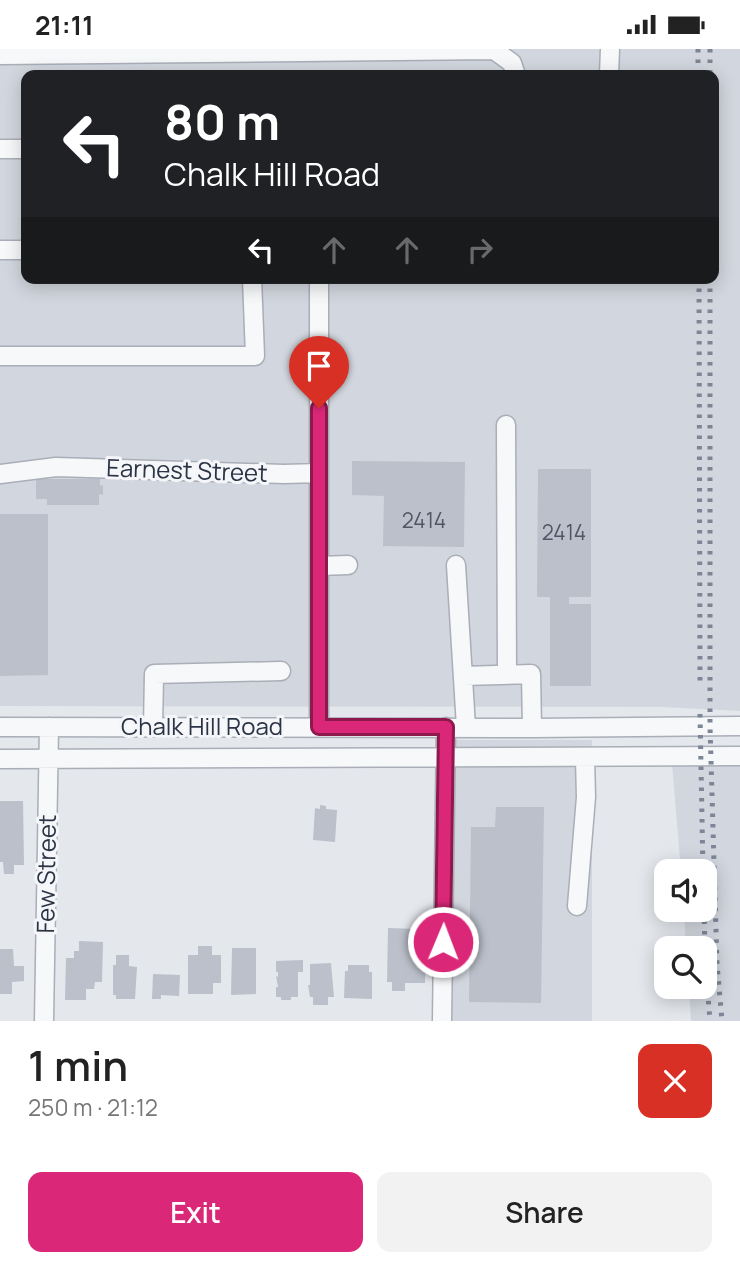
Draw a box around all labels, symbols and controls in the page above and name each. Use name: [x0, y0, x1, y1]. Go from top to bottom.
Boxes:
text: 21:11: [35, 7, 94, 43]
text: 80 m: [164, 88, 280, 155]
icon: left: [49, 98, 140, 189]
text: Chalk Hill Road: [164, 152, 380, 196]
icon: left: [242, 231, 280, 269]
icon: ahead: [315, 231, 353, 269]
icon: ahead: [388, 231, 426, 269]
icon: right: [461, 231, 499, 269]
pin: [289, 336, 349, 408]
icon: arrive: [300, 347, 338, 385]
street label: Earnest Street: [106, 450, 268, 489]
house number: 2414: [402, 506, 446, 534]
house number: 2414: [542, 518, 586, 546]
street label: Chalk Hill Road: [121, 709, 283, 742]
street label: Few Street: [28, 814, 63, 934]
map controls: [654, 859, 717, 999]
button: sound: [654, 859, 717, 922]
position arrow: [406, 905, 480, 979]
button: search: [654, 936, 717, 999]
text: 1 min: [28, 1036, 128, 1094]
button: close: [638, 1044, 712, 1118]
text: 250 m · 21:12: [28, 1091, 158, 1123]
button: Exit: [28, 1172, 363, 1252]
button: Share: [377, 1172, 712, 1252]

